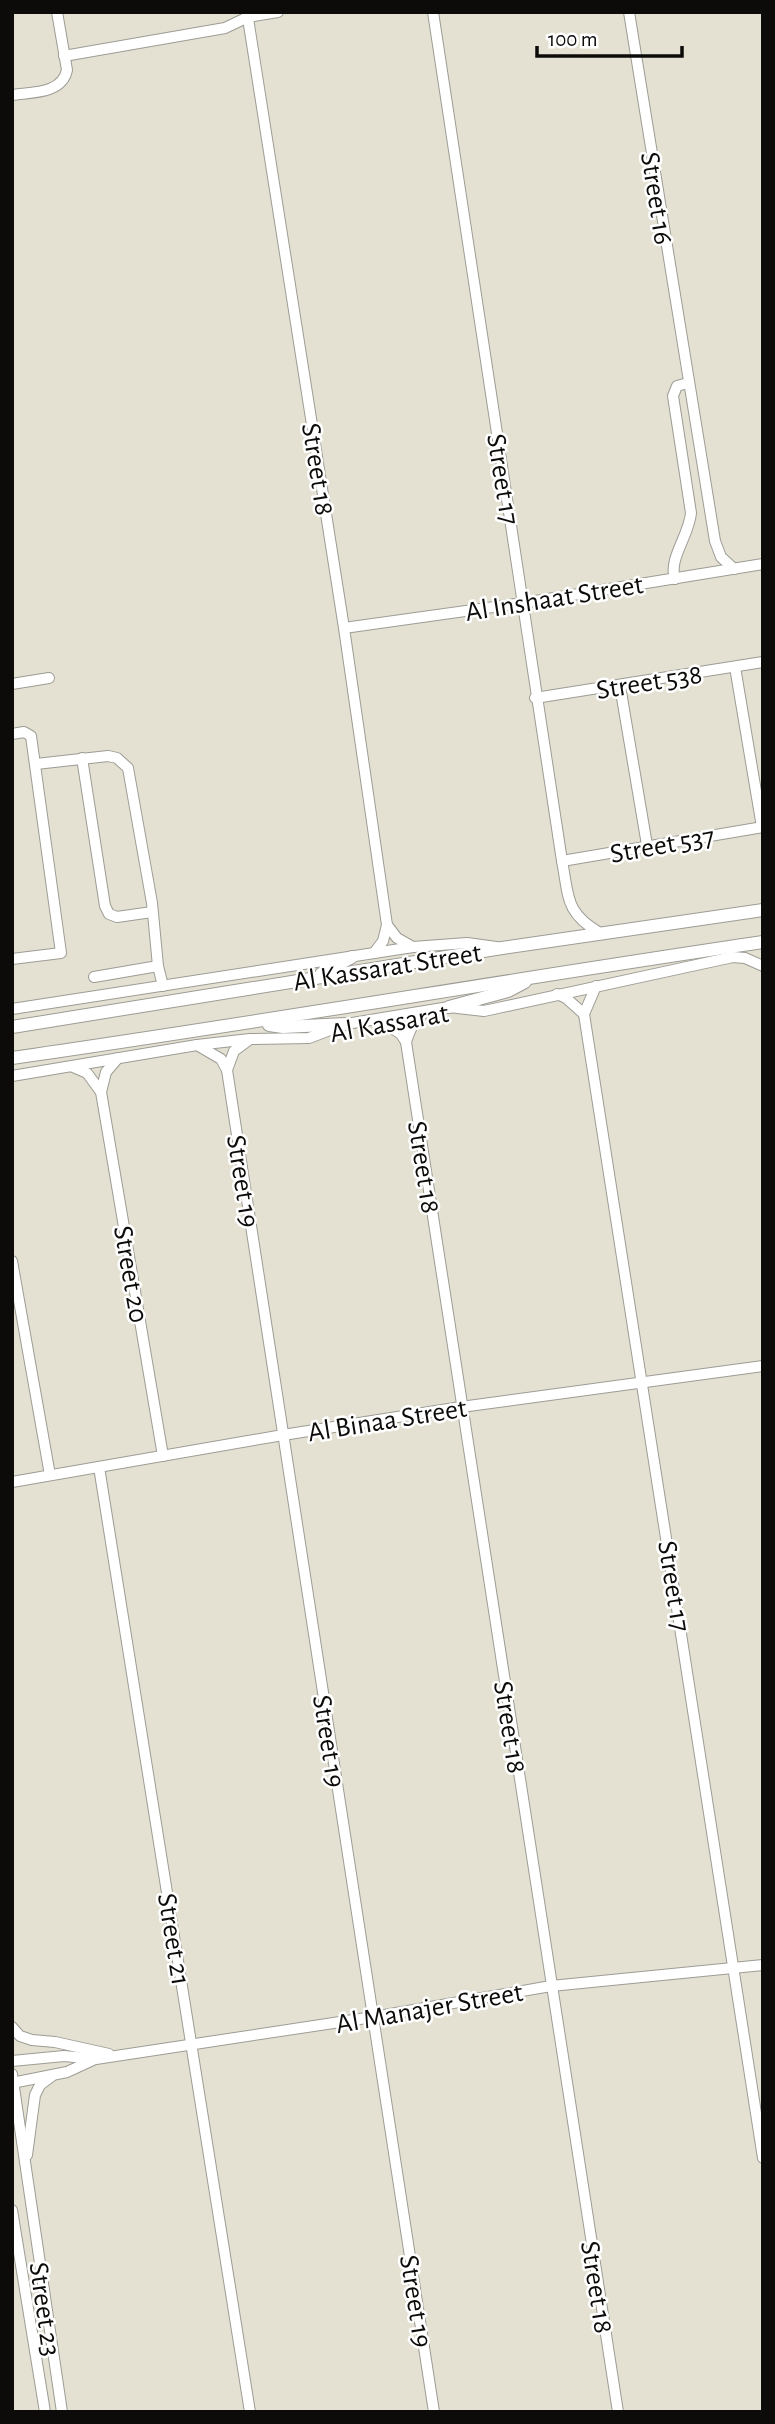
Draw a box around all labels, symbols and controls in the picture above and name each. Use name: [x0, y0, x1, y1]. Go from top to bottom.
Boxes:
scale bar: [537, 14, 682, 58]
text: 100 m: [548, 29, 598, 50]
street label: Street 16: [635, 150, 677, 247]
street label: Street 18: [296, 421, 338, 518]
street label: Street 17: [481, 432, 523, 527]
street label: Al Inshaat Street: [463, 571, 645, 627]
street label: Street 538: [594, 661, 704, 705]
street label: Street 537: [608, 823, 717, 869]
street label: Al Kassarat Street: [291, 939, 484, 997]
street label: Al Kassarat: [328, 1000, 451, 1048]
street label: Street 18: [402, 1119, 444, 1216]
street label: Street 19: [221, 1133, 263, 1230]
street label: Street 20: [108, 1224, 152, 1325]
street label: Al Binaa Street: [306, 1395, 469, 1447]
street label: Street 17: [652, 1539, 694, 1634]
street label: Street 18: [488, 1679, 530, 1776]
street label: Street 19: [307, 1693, 349, 1790]
street label: Street 21: [152, 1891, 194, 1987]
street label: Al Manajer Street: [334, 1979, 525, 2039]
street label: Street 18: [575, 2239, 617, 2336]
street label: Street 19: [394, 2253, 436, 2350]
street label: Street 23: [24, 2260, 64, 2358]

